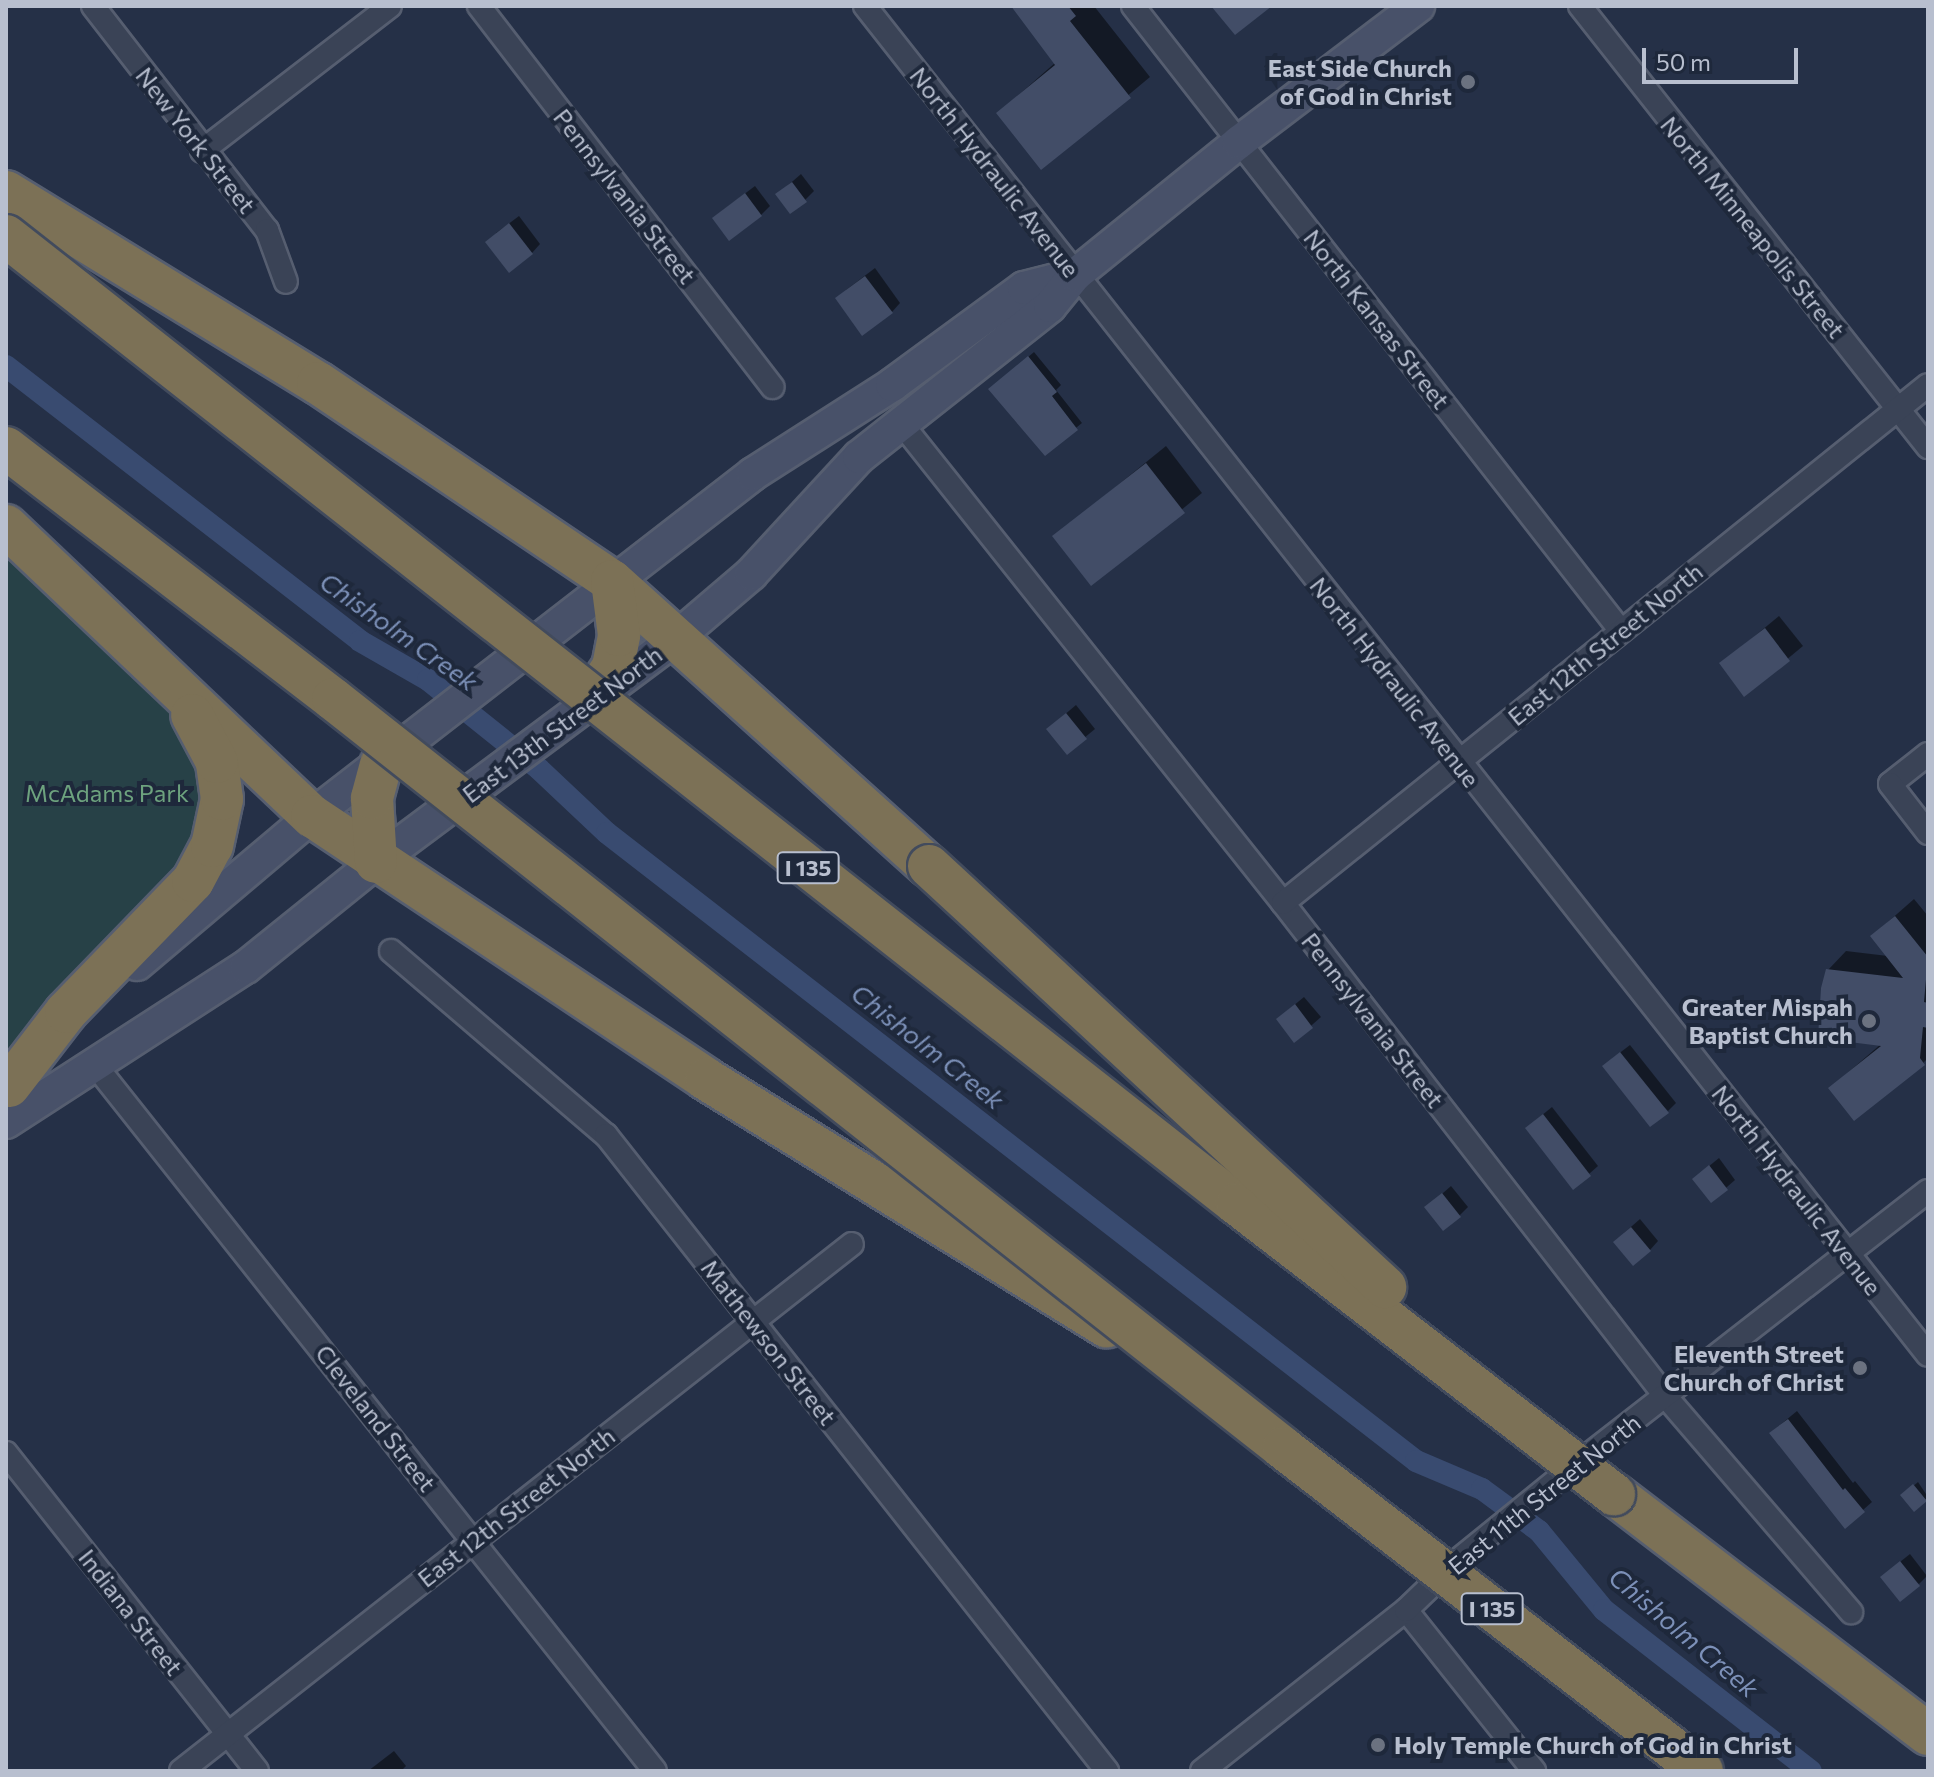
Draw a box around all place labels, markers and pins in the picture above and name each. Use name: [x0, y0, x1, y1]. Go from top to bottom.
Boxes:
place label: East Side Church of God in Christ: [1268, 54, 1452, 110]
marker: East Side Church of God in Christ: [1459, 73, 1477, 91]
place label: Greater Mispah Baptist Church: [1682, 993, 1853, 1049]
marker: Greater Mispah Baptist Church: [1860, 1012, 1878, 1030]
place label: Eleventh Street Church of Christ: [1664, 1340, 1844, 1396]
marker: Eleventh Street Church of Christ: [1851, 1359, 1869, 1377]
place label: Holy Temple Church of God in Christ: [1394, 1731, 1792, 1759]
marker: Holy Temple Church of God in Christ: [1369, 1736, 1387, 1754]

